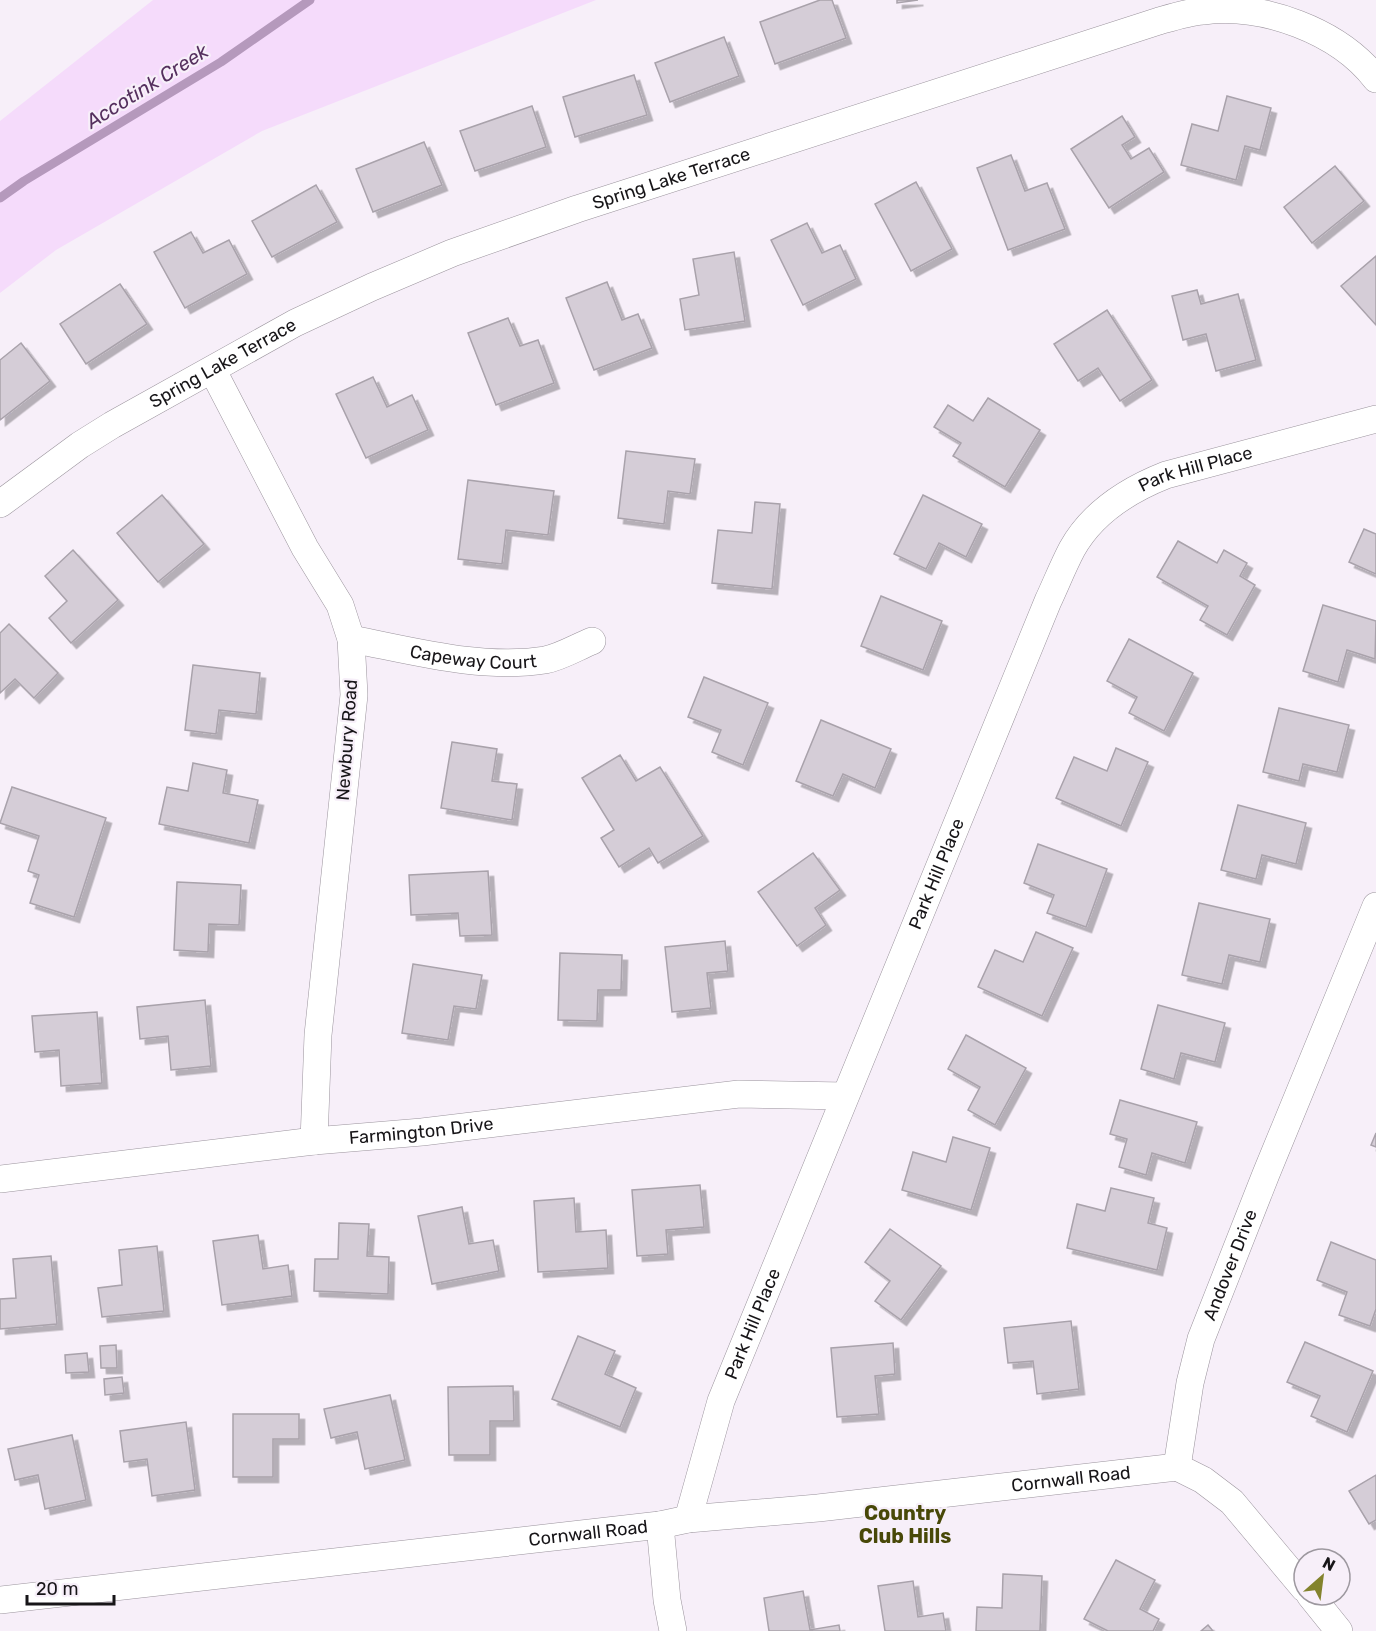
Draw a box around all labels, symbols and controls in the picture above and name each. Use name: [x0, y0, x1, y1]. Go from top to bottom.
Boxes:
water label: Accotink Creek: [81, 38, 213, 134]
street label: Spring Lake Terrace: [589, 143, 753, 214]
street label: Spring Lake Terrace: [146, 314, 300, 413]
street label: Park Hill Place: [1135, 441, 1255, 497]
street label: Capeway Court: [408, 640, 538, 674]
street label: Newbury Road: [332, 679, 362, 801]
street label: Park Hill Place: [904, 815, 969, 933]
street label: Farmington Drive: [348, 1113, 495, 1149]
street label: Andover Drive: [1198, 1206, 1262, 1324]
street label: Park Hill Place: [720, 1265, 785, 1383]
street label: Cornwall Road: [1010, 1461, 1132, 1497]
district label: Country Club Hills: [859, 1501, 951, 1548]
street label: Cornwall Road: [527, 1515, 649, 1551]
north arrow: [1292, 1547, 1352, 1607]
text: N: [1319, 1553, 1338, 1575]
scale bar: [27, 1568, 114, 1606]
text: 20 m: [36, 1578, 78, 1600]

